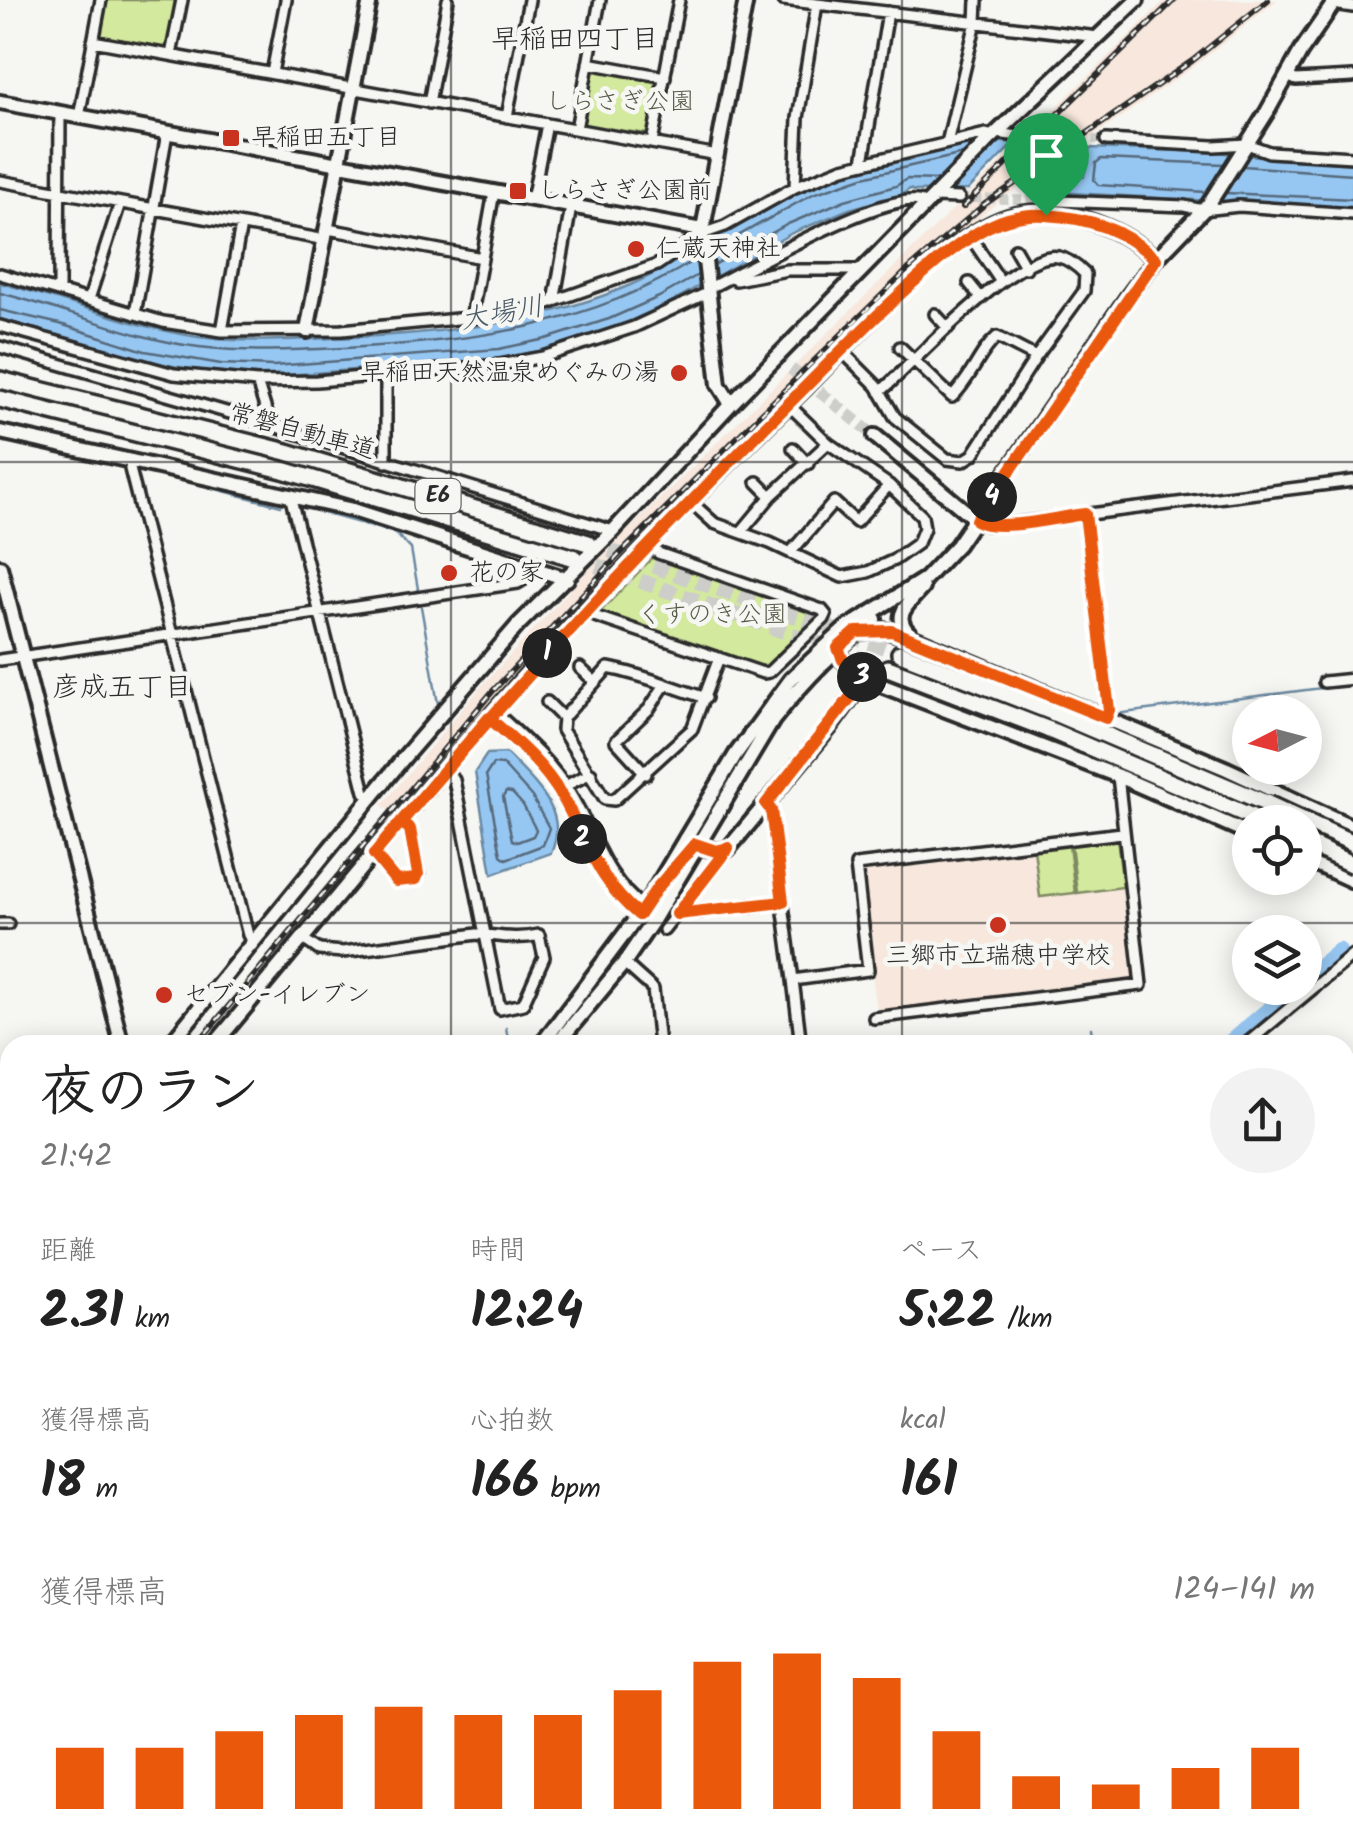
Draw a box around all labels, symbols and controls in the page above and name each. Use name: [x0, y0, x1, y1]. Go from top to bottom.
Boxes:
district label: 早稲田四丁目: [491, 18, 659, 63]
park label: しらさぎ公園: [545, 82, 695, 122]
pin: [1004, 113, 1089, 216]
place label: 早稲田五丁目: [251, 118, 401, 158]
marker: 早稲田五丁目: [220, 127, 242, 149]
icon: arrive: [1019, 128, 1074, 183]
place label: しらさぎ公園前: [538, 171, 712, 211]
marker: しらさぎ公園前: [507, 180, 529, 202]
place label: 仁蔵天神社: [656, 229, 781, 269]
marker: 仁蔵天神社: [625, 238, 647, 260]
water label: 大場川: [457, 285, 547, 343]
place label: 早稲田天然温泉めぐみの湯: [360, 353, 659, 393]
marker: 早稲田天然温泉めぐみの湯: [668, 362, 690, 384]
street label: 常磐自動車道: [224, 393, 380, 471]
pin: 4: [967, 472, 1017, 522]
text: 4: [984, 474, 1000, 519]
road number: E6: [416, 479, 460, 513]
place label: 花の家: [469, 553, 544, 593]
marker: 花の家: [438, 562, 460, 584]
park label: くすのき公園: [637, 595, 787, 635]
pin: 1: [522, 628, 572, 678]
text: 1: [543, 630, 551, 675]
pin: 3: [837, 652, 887, 702]
text: 3: [854, 654, 870, 699]
district label: 彦成五丁目: [52, 666, 192, 711]
north arrow: [1232, 695, 1322, 785]
map controls: [1232, 695, 1322, 1005]
button: locate: [1232, 805, 1322, 895]
pin: 2: [557, 814, 607, 864]
text: 2: [574, 816, 590, 861]
marker: 三郷市立瑞穂中学校: [987, 914, 1009, 936]
button: layers: [1232, 915, 1322, 1005]
place label: 三郷市立瑞穂中学校: [885, 936, 1111, 976]
place label: セブン-イレブン: [184, 975, 370, 1015]
marker: セブン-イレブン: [153, 984, 175, 1006]
text: 夜のラン: [40, 1051, 260, 1138]
button: share: [1210, 1068, 1315, 1173]
text: 21:42: [40, 1132, 113, 1183]
text: 距離: [40, 1229, 96, 1274]
text: 時間: [470, 1229, 526, 1274]
text: ペース: [900, 1229, 982, 1274]
text: 2.31: [40, 1274, 123, 1354]
text: 12:24: [470, 1274, 583, 1354]
text: 5:22: [900, 1274, 996, 1354]
text: km: [123, 1297, 170, 1342]
text: /km: [996, 1297, 1052, 1342]
text: kcal: [900, 1398, 946, 1443]
text: 獲得標高: [40, 1399, 152, 1444]
text: 心拍数: [470, 1399, 554, 1444]
text: 161: [900, 1443, 957, 1523]
text: 18: [40, 1444, 85, 1524]
text: 166: [470, 1444, 539, 1524]
text: m: [85, 1467, 118, 1512]
text: bpm: [539, 1467, 601, 1512]
text: 124–141 m: [1173, 1565, 1315, 1616]
text: 獲得標高: [40, 1568, 168, 1619]

